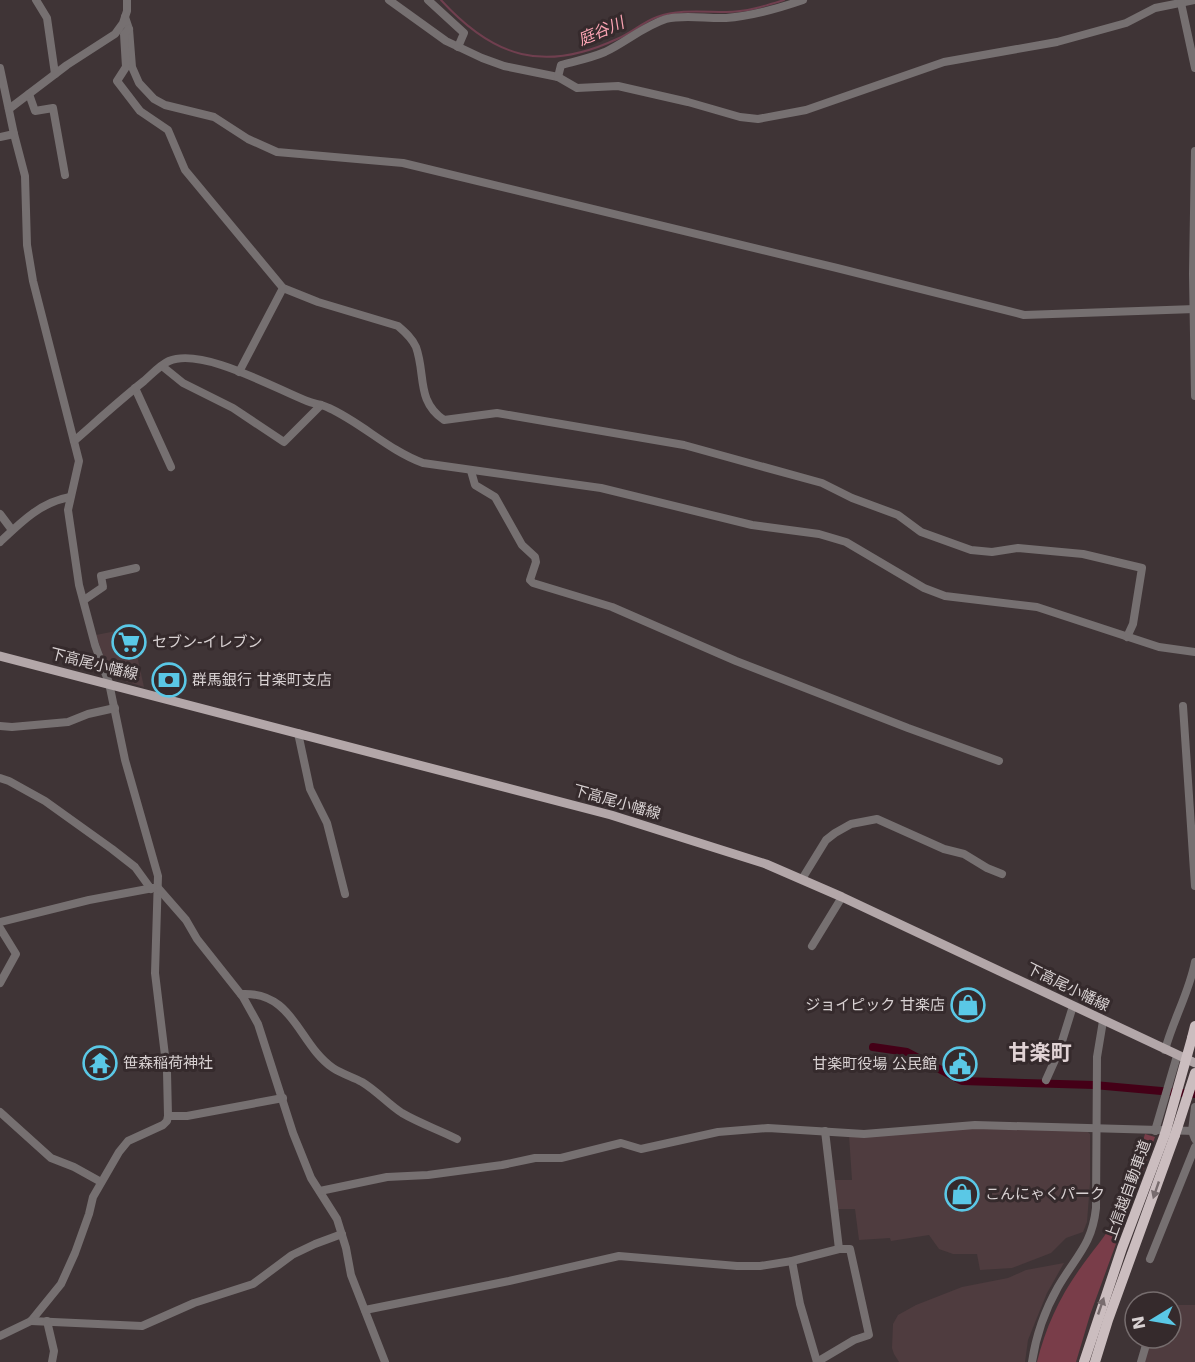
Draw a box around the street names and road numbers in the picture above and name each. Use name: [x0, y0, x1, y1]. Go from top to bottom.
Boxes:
street label: 下高尾小幡線: [48, 644, 140, 684]
street label: 下高尾小幡線: [571, 781, 663, 823]
street label: 下高尾小幡線: [1024, 959, 1112, 1015]
street label: 上信越自動車道: [1102, 1138, 1154, 1242]

